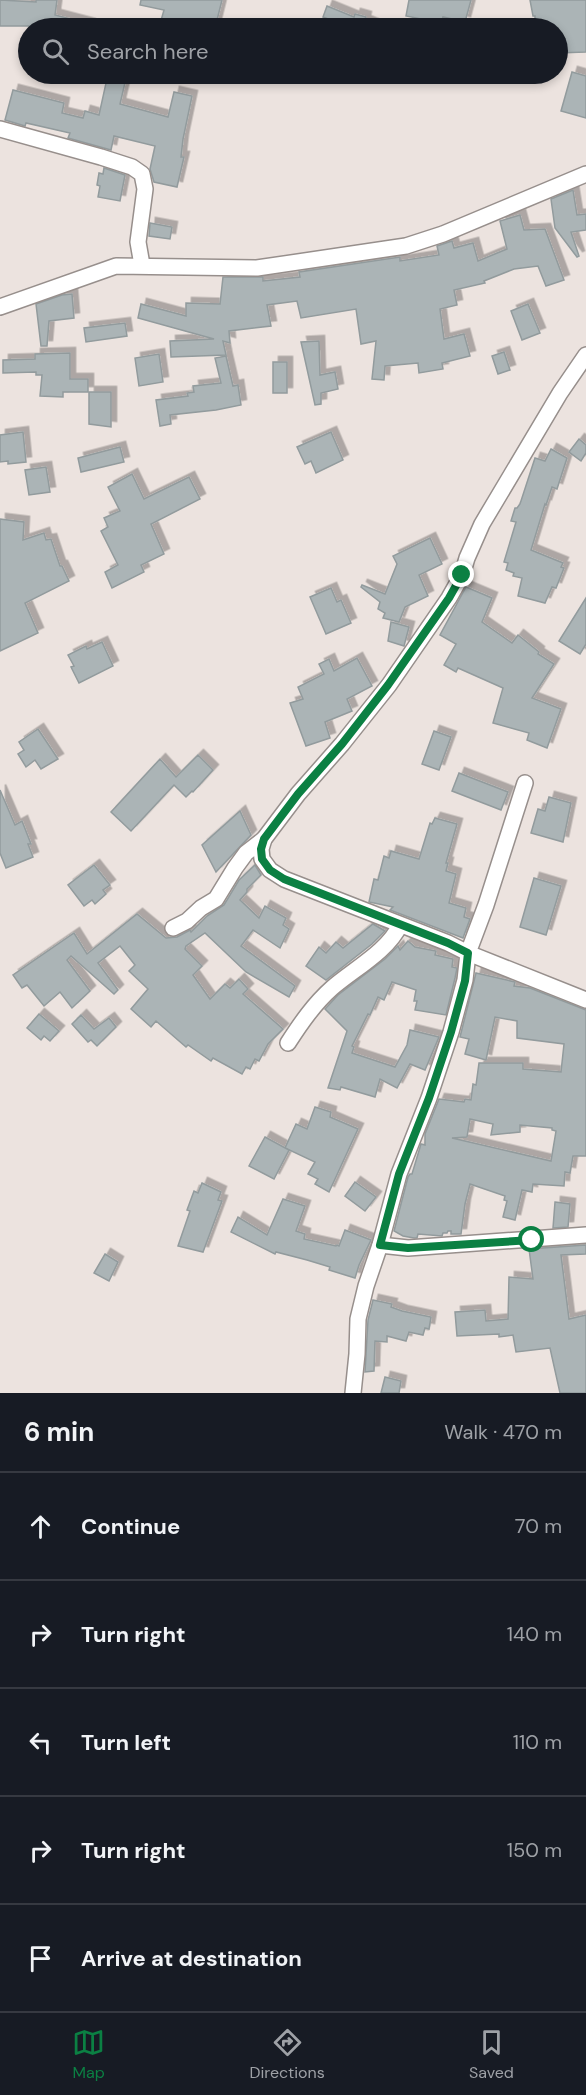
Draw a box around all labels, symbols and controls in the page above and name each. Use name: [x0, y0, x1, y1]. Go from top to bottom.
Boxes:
search box: [18, 18, 568, 84]
icon: search: [39, 35, 72, 68]
text: Search here: [87, 37, 208, 66]
route end: [448, 561, 474, 587]
route start: [518, 1226, 544, 1252]
text: 6 min: [24, 1415, 94, 1449]
text: Walk · 470 m: [444, 1419, 562, 1445]
icon: ahead: [24, 1510, 57, 1543]
text: Continue: [81, 1512, 180, 1541]
text: 70 m: [515, 1513, 562, 1539]
icon: right: [24, 1618, 57, 1651]
text: Turn right: [81, 1620, 186, 1649]
text: 140 m: [507, 1621, 562, 1647]
icon: left: [24, 1726, 57, 1759]
text: Turn left: [81, 1728, 171, 1757]
text: 110 m: [513, 1729, 562, 1755]
icon: right: [24, 1834, 57, 1867]
text: Turn right: [81, 1836, 186, 1865]
text: 150 m: [507, 1837, 562, 1863]
icon: arrive: [24, 1942, 57, 1975]
text: Arrive at destination: [81, 1944, 302, 1973]
tab: Map: [72, 2026, 105, 2083]
tab: Directions: [249, 2026, 325, 2083]
tab: Saved: [469, 2026, 514, 2083]

